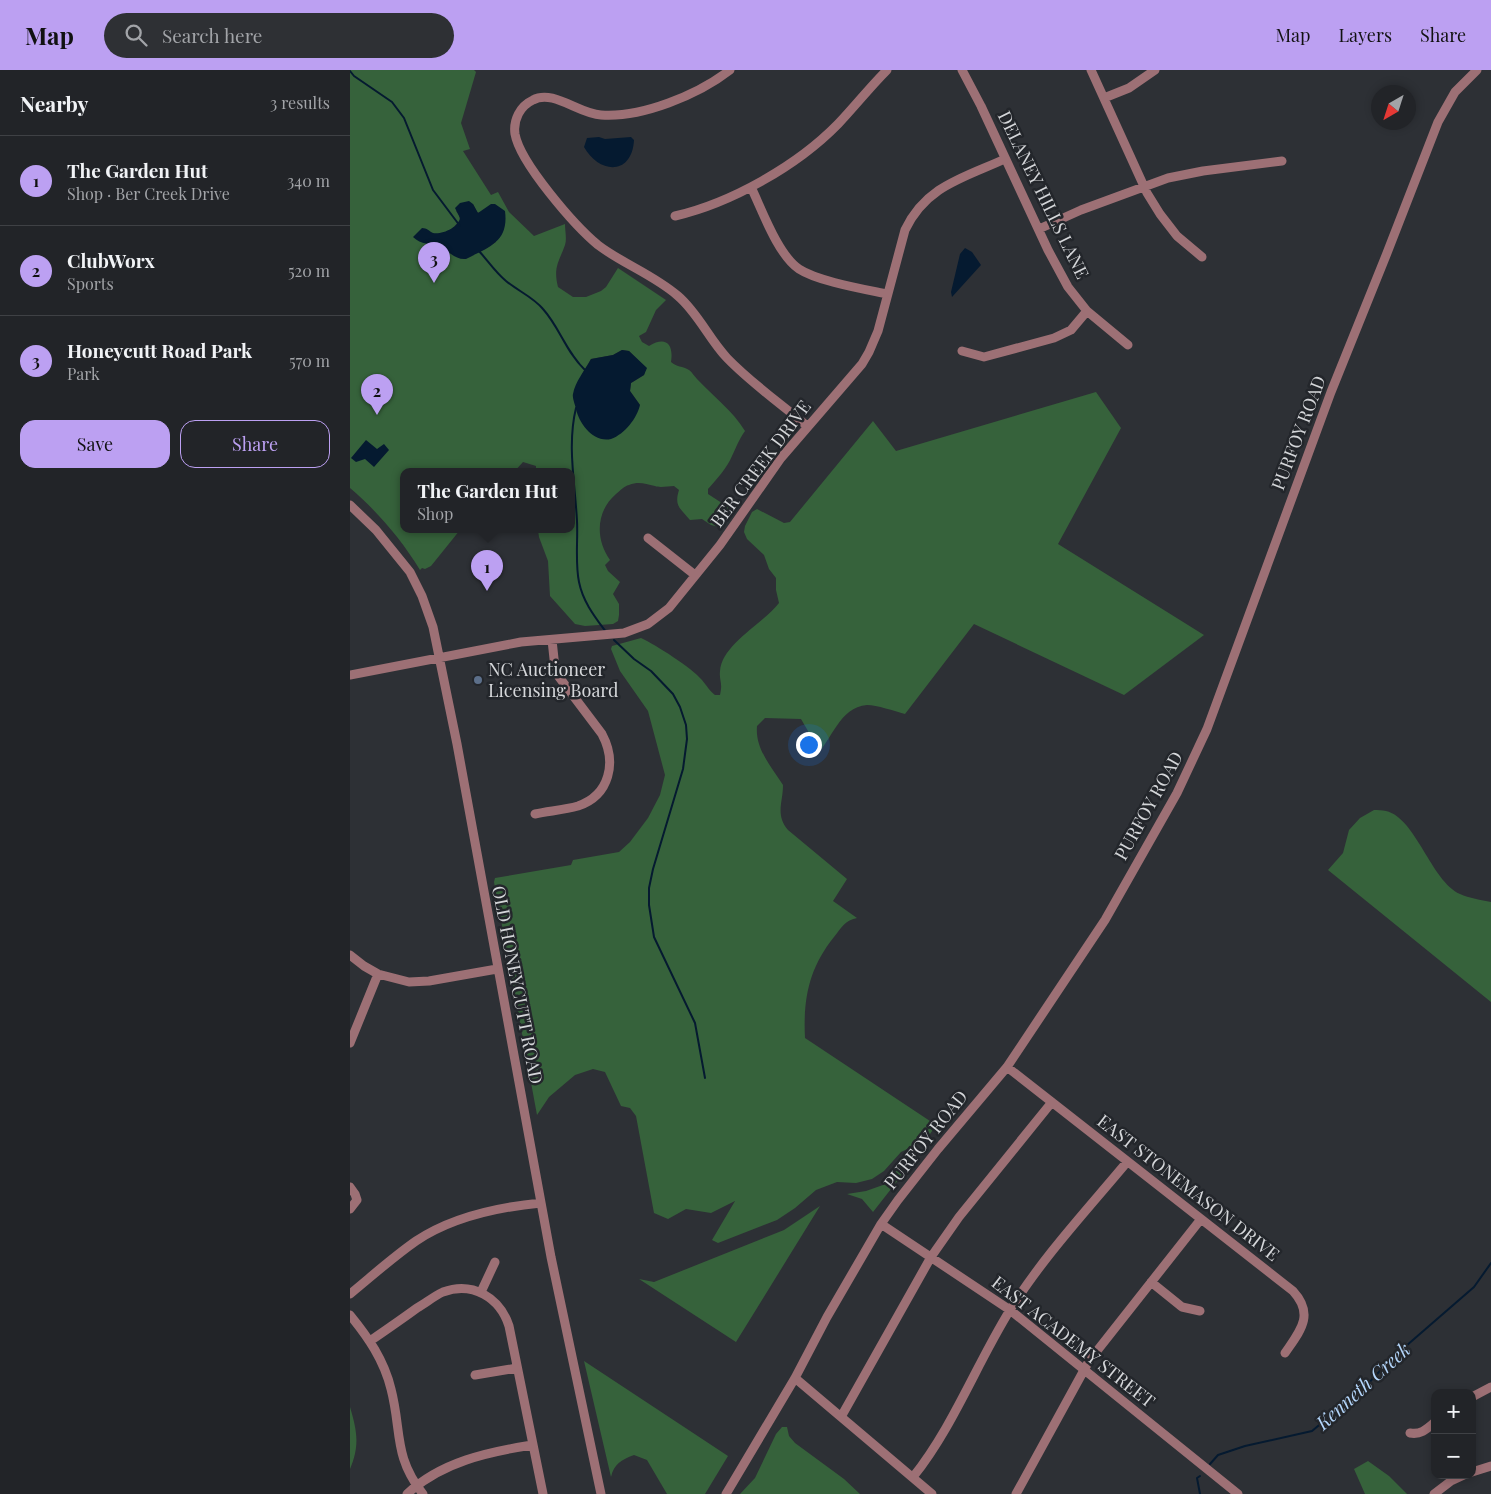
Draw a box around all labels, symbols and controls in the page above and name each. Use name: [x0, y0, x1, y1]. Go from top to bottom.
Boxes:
search box: [104, 13, 454, 58]
text: Map: [25, 19, 74, 51]
icon: search: [122, 21, 150, 49]
text: Search here: [162, 22, 262, 48]
text: Map: [1275, 23, 1310, 47]
text: Layers: [1338, 23, 1392, 47]
text: Share: [1420, 23, 1466, 47]
north arrow: [1371, 85, 1416, 130]
text: Nearby: [20, 89, 89, 117]
text: 3 results: [270, 92, 330, 113]
street label: DELANEY HILLS LANE: [993, 107, 1095, 283]
text: The Garden Hut: [67, 157, 208, 183]
text: 1: [33, 170, 39, 191]
text: 340 m: [287, 170, 330, 191]
text: Shop · Ber Creek Drive: [67, 183, 230, 204]
pin: 3: [418, 242, 450, 283]
text: ClubWorx: [67, 247, 155, 273]
text: 2: [32, 260, 40, 281]
text: 520 m: [288, 260, 330, 281]
text: Sports: [67, 273, 114, 294]
text: Honeycutt Road Park: [67, 337, 252, 363]
text: 3: [32, 350, 40, 371]
text: 570 m: [289, 350, 330, 371]
text: Park: [67, 363, 100, 384]
street label: PURFOY ROAD: [1265, 372, 1331, 493]
pin: 2: [361, 374, 393, 415]
street label: BER CREEK DRIVE: [705, 395, 816, 532]
button: Save: [20, 420, 170, 468]
button: Share: [180, 420, 330, 468]
popup: [400, 468, 575, 533]
text: The Garden Hut: [417, 477, 558, 503]
text: Shop: [417, 503, 453, 524]
pin: 1: [471, 550, 503, 591]
place label: NC Auctioneer Licensing Board: [488, 657, 619, 702]
marker: NC Auctioneer Licensing Board: [472, 674, 484, 686]
your location: [796, 732, 822, 758]
street label: PURFOY ROAD: [1108, 747, 1188, 864]
street label: OLD HONEYCUTT ROAD: [487, 884, 549, 1086]
street label: PURFOY ROAD: [878, 1085, 973, 1194]
street label: EAST STONEMASON DRIVE: [1093, 1108, 1285, 1266]
street label: EAST ACADEMY STREET: [987, 1270, 1160, 1413]
water label: Kenneth Creek: [1309, 1336, 1415, 1435]
map controls: [1431, 1389, 1476, 1479]
button: +: [1431, 1389, 1476, 1434]
button: −: [1431, 1434, 1476, 1479]

